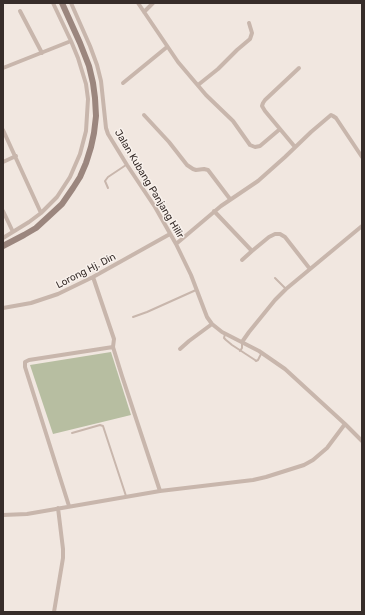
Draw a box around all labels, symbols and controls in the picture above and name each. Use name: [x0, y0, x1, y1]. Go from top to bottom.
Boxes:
street label: Jalan Kubang Panjang Hilir: [112, 127, 186, 241]
street label: Lorong Hj. Din: [54, 251, 118, 291]

